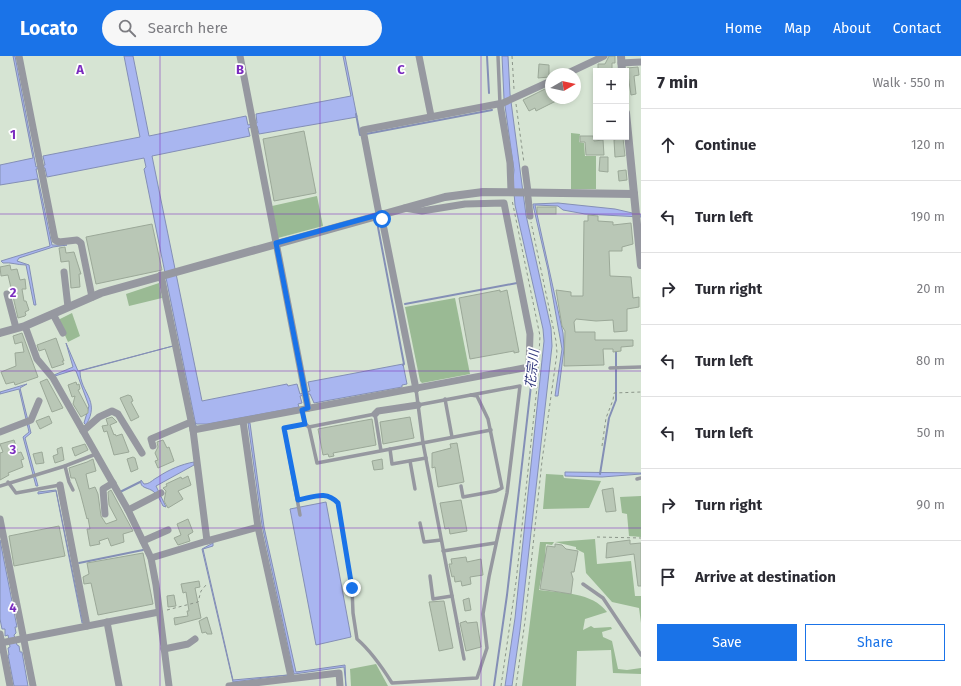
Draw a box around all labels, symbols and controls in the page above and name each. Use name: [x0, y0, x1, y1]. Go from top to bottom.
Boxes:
search box: [102, 10, 382, 46]
text: Locato: [20, 17, 78, 40]
icon: search: [116, 17, 138, 39]
text: Search here: [148, 19, 228, 37]
text: Home: [725, 20, 762, 37]
text: Map: [784, 20, 811, 37]
text: About: [833, 20, 871, 37]
text: Contact: [893, 20, 941, 37]
text: A: [75, 62, 84, 77]
text: B: [236, 62, 244, 77]
text: C: [397, 62, 405, 77]
north arrow: [545, 68, 581, 104]
map controls: [593, 68, 629, 140]
button: +: [593, 68, 629, 104]
text: 7 min: [657, 72, 698, 93]
text: Walk · 550 m: [872, 75, 945, 90]
button: −: [593, 104, 629, 140]
text: 1: [10, 127, 16, 142]
icon: ahead: [657, 134, 679, 156]
text: Continue: [695, 136, 756, 154]
text: 120 m: [911, 137, 945, 152]
icon: left: [657, 206, 679, 228]
text: Turn left: [695, 208, 753, 226]
text: 190 m: [911, 209, 945, 224]
route start: [373, 210, 391, 228]
icon: right: [657, 278, 679, 300]
text: Turn right: [695, 280, 762, 298]
text: 20 m: [917, 281, 945, 296]
text: 2: [10, 285, 17, 300]
water label: 花宗川: [523, 347, 542, 389]
icon: left: [657, 350, 679, 372]
text: Turn left: [695, 352, 753, 370]
text: 80 m: [916, 353, 945, 368]
icon: left: [657, 422, 679, 444]
text: Turn left: [695, 424, 753, 442]
text: 50 m: [917, 425, 945, 440]
text: 3: [9, 442, 17, 457]
icon: right: [657, 494, 679, 516]
text: Turn right: [695, 496, 762, 514]
text: 90 m: [916, 497, 945, 512]
icon: arrive: [657, 566, 679, 588]
text: Arrive at destination: [695, 568, 836, 586]
route end: [343, 579, 361, 597]
text: 4: [9, 600, 17, 615]
button: Save: [657, 624, 797, 661]
button: Share: [805, 624, 945, 661]

